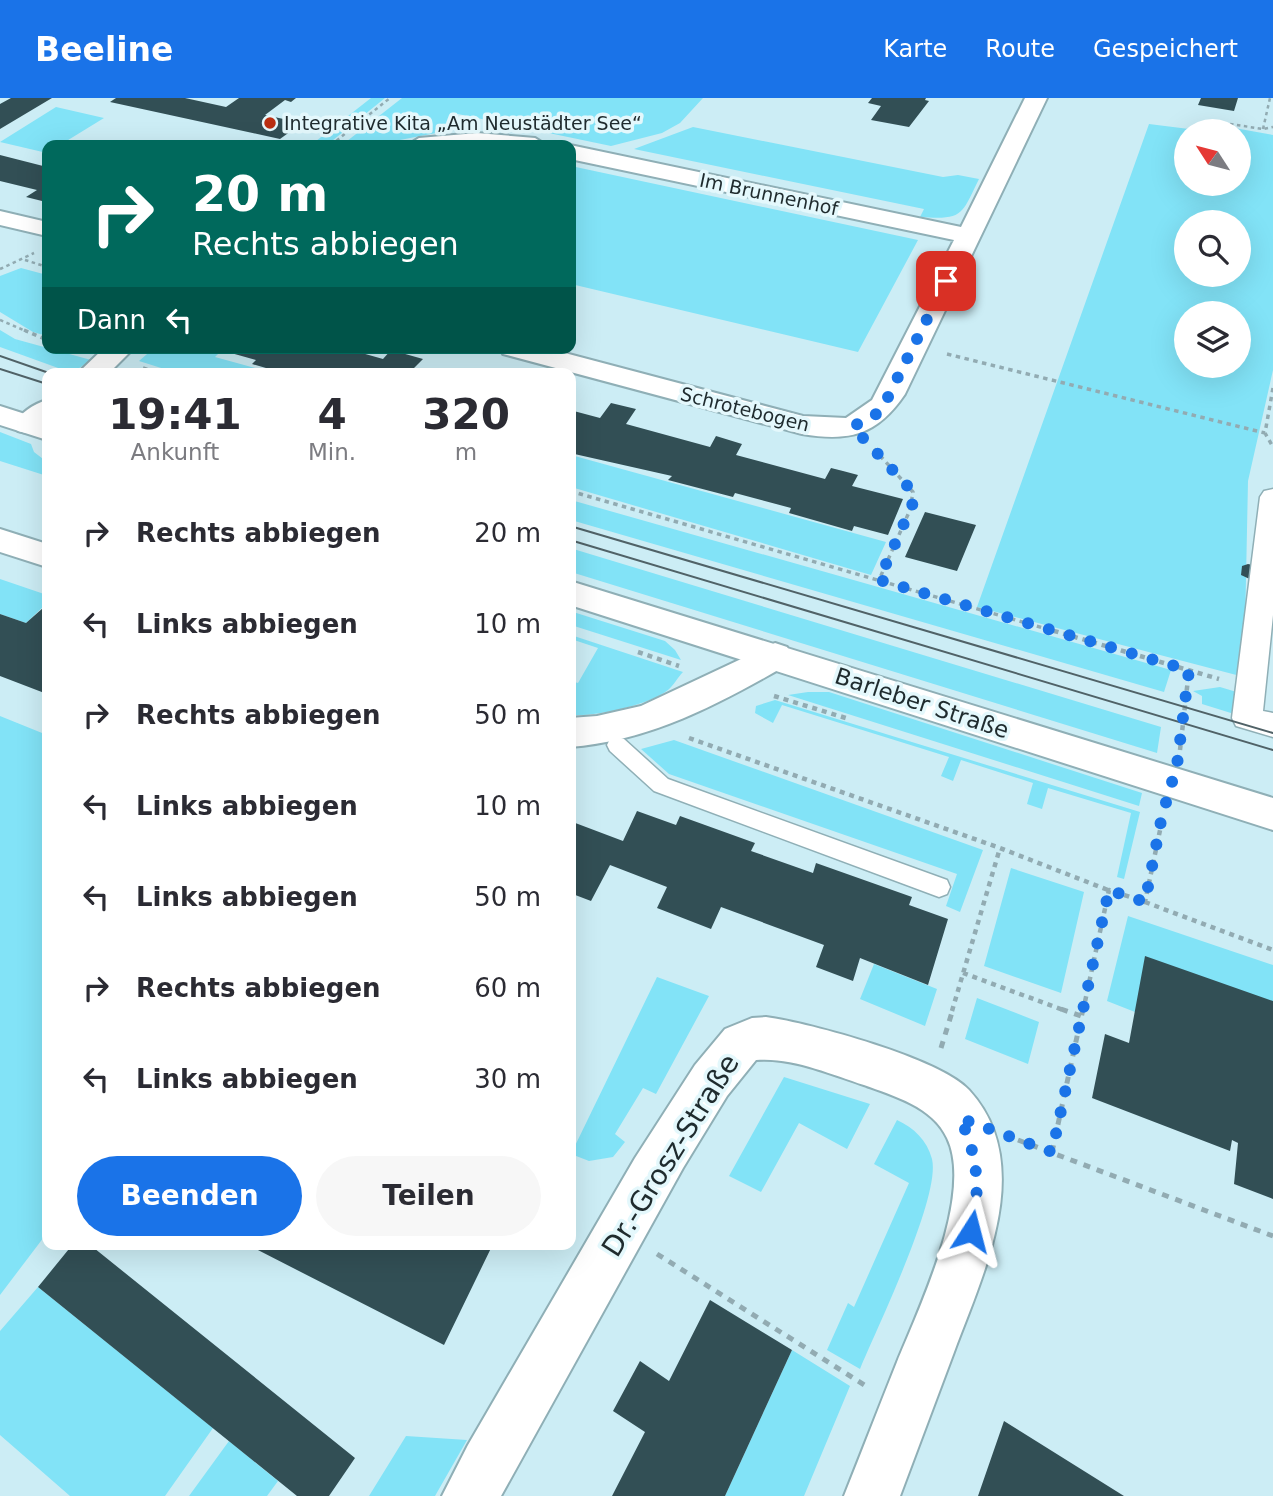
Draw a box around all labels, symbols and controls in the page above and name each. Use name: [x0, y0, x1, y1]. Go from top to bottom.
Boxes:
text: Beeline: [35, 30, 173, 69]
text: Karte: [883, 35, 947, 63]
text: Route: [985, 35, 1055, 63]
text: Gespeichert: [1093, 35, 1238, 63]
place label: Integrative Kita „Am Neustädter See“: [284, 112, 642, 134]
marker: Integrative Kita „Am Neustädter See“: [262, 115, 278, 131]
north arrow: [1174, 119, 1251, 196]
map controls: [1174, 119, 1251, 378]
text: 20 m: [192, 166, 328, 223]
icon: right: [77, 168, 168, 259]
street label: Im Brunnenhof: [698, 169, 842, 220]
button: search: [1174, 210, 1251, 287]
text: Rechts abbiegen: [192, 225, 459, 263]
pin: [916, 251, 976, 311]
icon: arrive: [927, 262, 965, 300]
icon: left: [160, 301, 198, 339]
button: layers: [1174, 301, 1251, 378]
text: Dann: [77, 305, 146, 335]
street label: Schrotebogen: [678, 382, 812, 436]
text: 19:41: [108, 390, 242, 439]
text: 4: [317, 390, 347, 439]
text: 320: [422, 390, 510, 439]
text: Ankunft: [131, 439, 219, 465]
text: Min.: [308, 439, 356, 465]
text: m: [455, 439, 477, 465]
icon: right: [77, 514, 115, 552]
text: Rechts abbiegen: [136, 518, 381, 548]
text: 20 m: [474, 518, 541, 548]
icon: left: [77, 605, 115, 643]
text: Links abbiegen: [136, 609, 358, 639]
text: 10 m: [474, 609, 541, 639]
street label: Barleber Straße: [832, 663, 1012, 743]
icon: right: [77, 696, 115, 734]
text: Rechts abbiegen: [136, 700, 381, 730]
text: 50 m: [474, 700, 541, 730]
icon: left: [77, 787, 115, 825]
text: Links abbiegen: [136, 791, 358, 821]
text: 10 m: [474, 791, 541, 821]
icon: left: [77, 878, 115, 916]
text: Links abbiegen: [136, 882, 358, 912]
text: 50 m: [474, 882, 541, 912]
icon: right: [77, 969, 115, 1007]
text: Rechts abbiegen: [136, 973, 381, 1003]
text: 60 m: [474, 973, 541, 1003]
street label: Dr.-Grosz-Straße: [595, 1048, 746, 1262]
icon: left: [77, 1060, 115, 1098]
text: Links abbiegen: [136, 1064, 358, 1094]
text: 30 m: [474, 1064, 541, 1094]
button: Beenden: [77, 1156, 302, 1236]
button: Teilen: [316, 1156, 541, 1236]
position arrow: [934, 1194, 1008, 1268]

